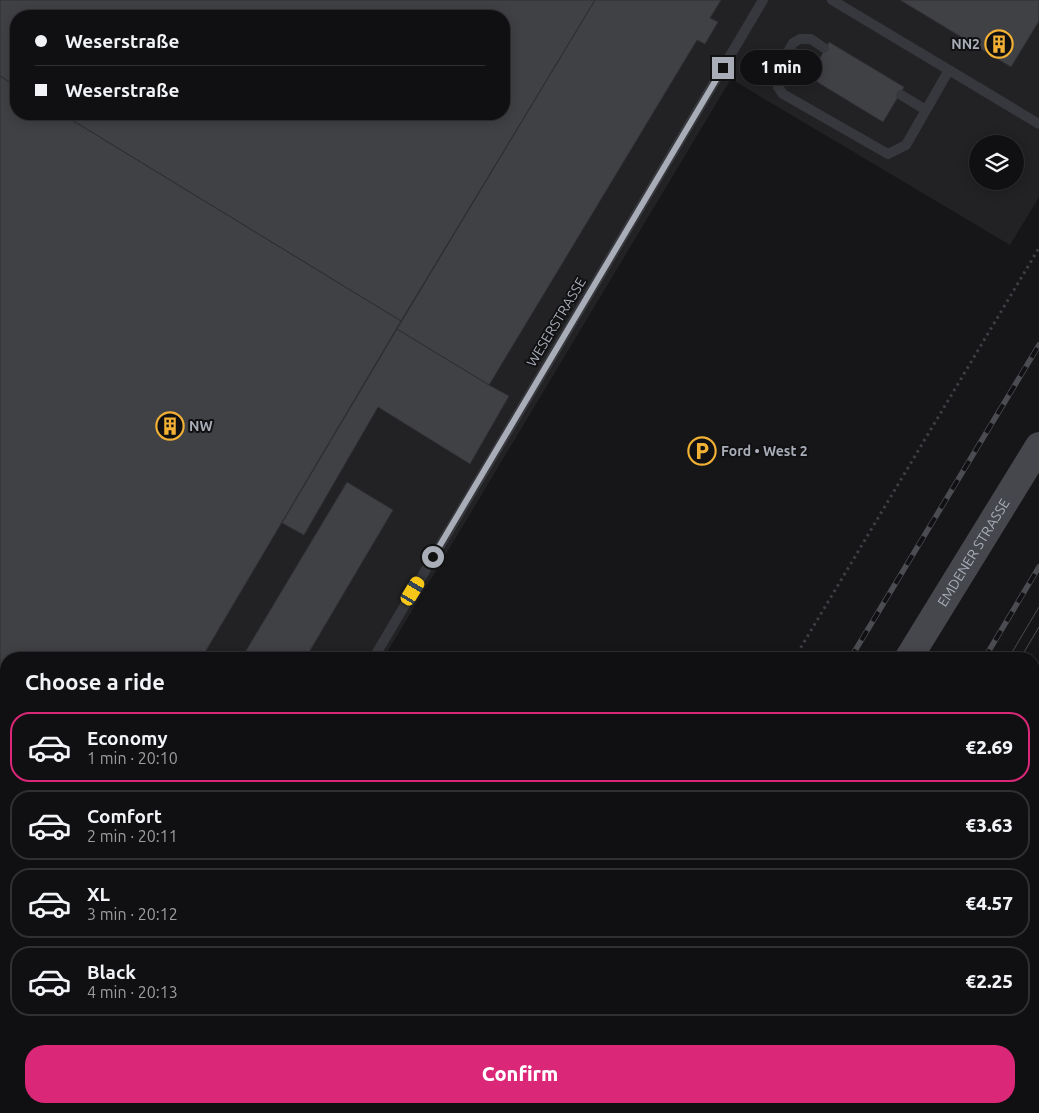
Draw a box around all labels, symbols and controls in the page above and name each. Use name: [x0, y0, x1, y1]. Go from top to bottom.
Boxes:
building icon: NN2: [984, 29, 1014, 59]
text: Weserstraße: [65, 30, 179, 52]
place label: NN2: [951, 36, 980, 52]
callout: 1 min: [740, 50, 823, 86]
route end: [712, 57, 734, 79]
text: 1 min: [761, 58, 801, 76]
text: Weserstraße: [65, 79, 179, 101]
map controls: [969, 135, 1024, 190]
button: layers: [969, 135, 1024, 190]
street label: WESERSTRASSE: [523, 275, 589, 369]
building icon: NW: [155, 411, 185, 441]
place label: NW: [189, 418, 213, 434]
parking icon: Ford • West 2: [687, 436, 717, 466]
place label: Ford • West 2: [721, 443, 808, 459]
street label: EMDENER STRASSE: [934, 496, 1013, 609]
route start: [422, 546, 444, 568]
car: [398, 574, 427, 608]
text: Choose a ride: [25, 669, 165, 694]
icon: car: [27, 725, 72, 770]
text: Economy: [87, 727, 168, 749]
text: €2.69: [965, 736, 1013, 758]
text: 1 min · 20:10: [87, 749, 178, 767]
icon: car: [27, 803, 72, 848]
text: Comfort: [87, 805, 162, 827]
text: €3.63: [965, 814, 1013, 836]
text: 2 min · 20:11: [87, 827, 178, 845]
icon: car: [27, 881, 72, 926]
text: XL: [87, 883, 110, 905]
text: €4.57: [965, 892, 1013, 914]
text: 3 min · 20:12: [87, 905, 178, 923]
icon: car: [27, 959, 72, 1004]
text: Black: [87, 961, 136, 983]
text: €2.25: [965, 970, 1013, 992]
text: 4 min · 20:13: [87, 983, 178, 1001]
button: Confirm: [25, 1045, 1015, 1103]

